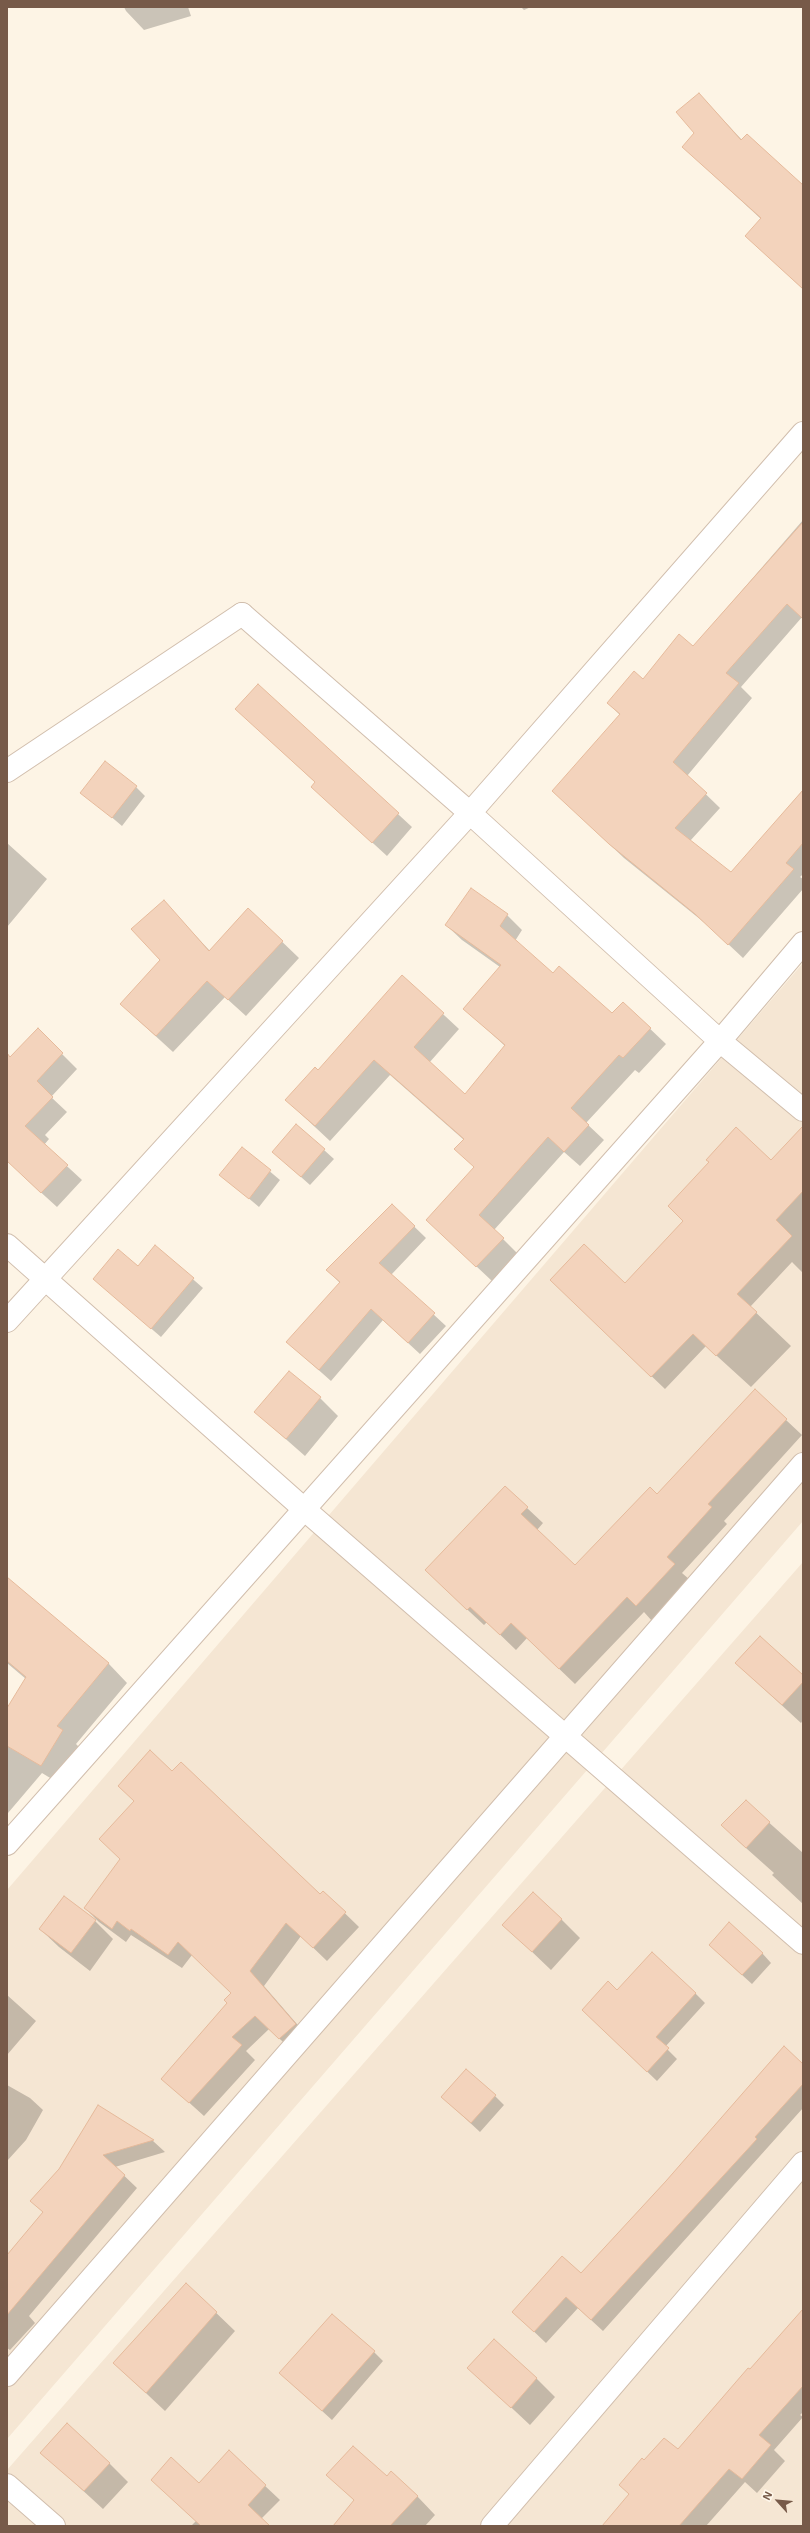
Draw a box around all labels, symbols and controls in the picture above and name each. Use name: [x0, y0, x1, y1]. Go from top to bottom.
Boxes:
north arrow: [758, 2481, 798, 2521]
text: N: [759, 2489, 774, 2502]

